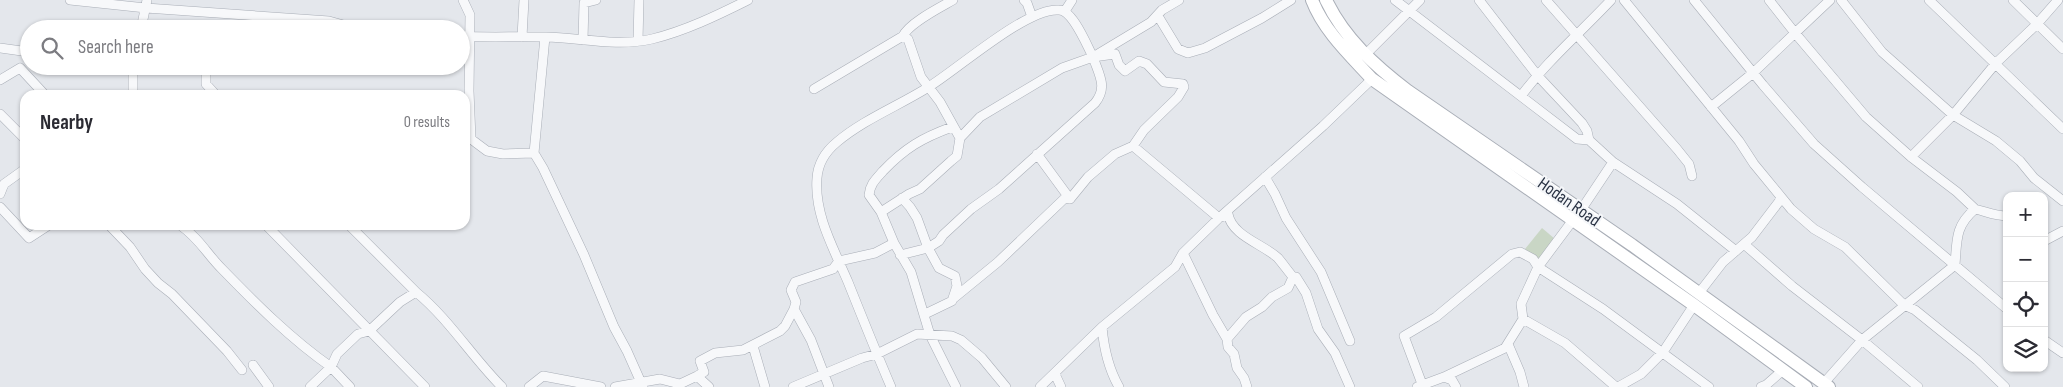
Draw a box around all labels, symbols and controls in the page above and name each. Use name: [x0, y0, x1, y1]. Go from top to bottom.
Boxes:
search box: [20, 20, 470, 75]
icon: search: [38, 34, 66, 62]
text: Search here: [78, 36, 154, 59]
text: Nearby: [40, 110, 93, 135]
text: 0 results: [404, 113, 450, 132]
street label: Hodan Road: [1534, 173, 1604, 231]
map controls: [2003, 192, 2048, 372]
button: +: [2003, 192, 2048, 237]
button: −: [2003, 237, 2048, 282]
button: locate: [2003, 282, 2048, 327]
button: layers: [2003, 327, 2048, 372]

